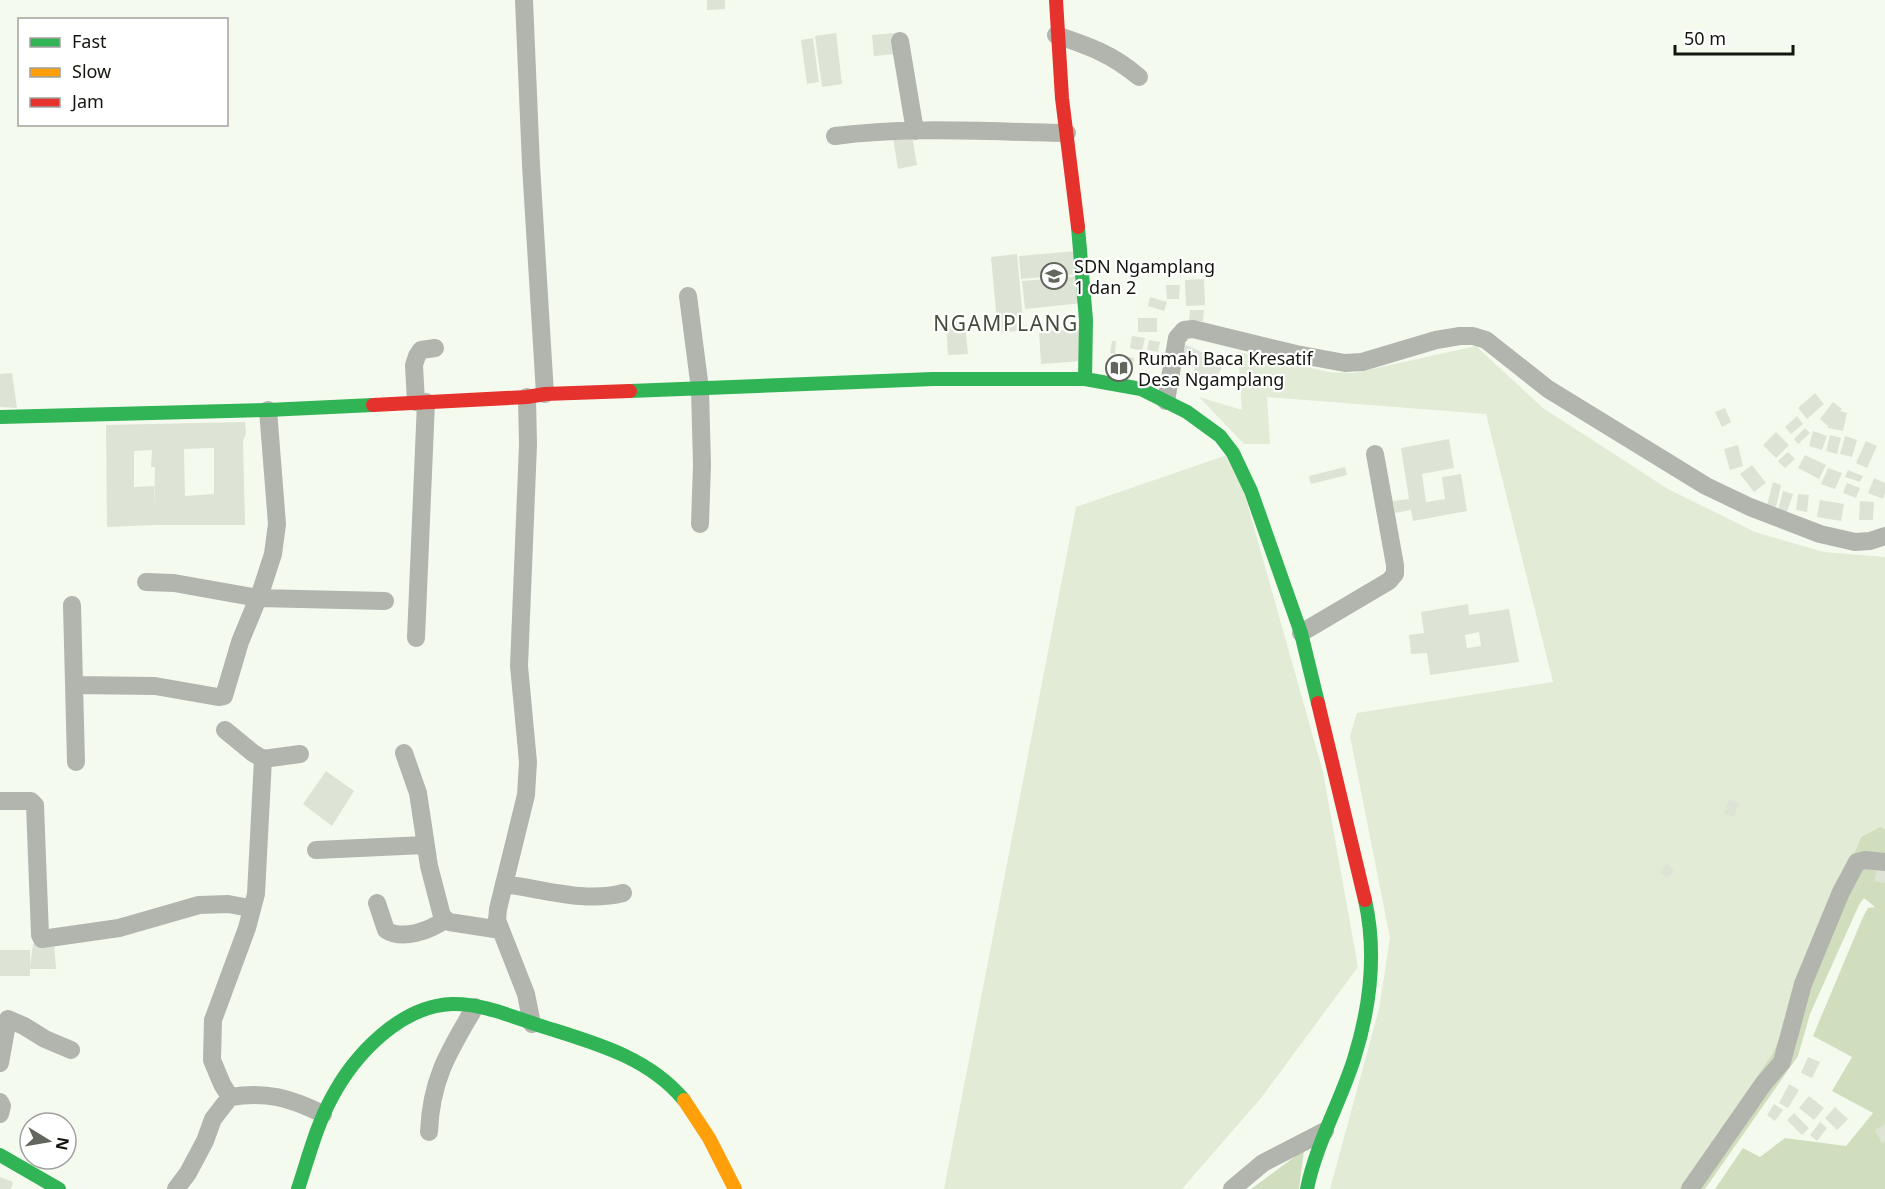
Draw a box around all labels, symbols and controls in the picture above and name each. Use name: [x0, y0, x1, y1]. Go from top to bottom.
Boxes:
legend: [18, 18, 228, 126]
scale bar: [1675, 18, 1794, 56]
text: 50 m: [1684, 26, 1726, 50]
text: Fast: [72, 29, 107, 53]
text: Slow: [72, 59, 111, 83]
text: Jam: [70, 89, 104, 113]
place label: SDN Ngamplang 1 dan 2: [1074, 254, 1215, 299]
school or university icon: SDN Ngamplang 1 dan 2: [1039, 261, 1069, 291]
district label: NGAMPLANG: [933, 309, 1079, 337]
place label: Rumah Baca Kresatif Desa Ngamplang: [1138, 346, 1313, 391]
library icon: Rumah Baca Kresatif Desa Ngamplang: [1104, 353, 1134, 383]
north arrow: [18, 1111, 78, 1171]
text: N: [51, 1135, 75, 1152]

